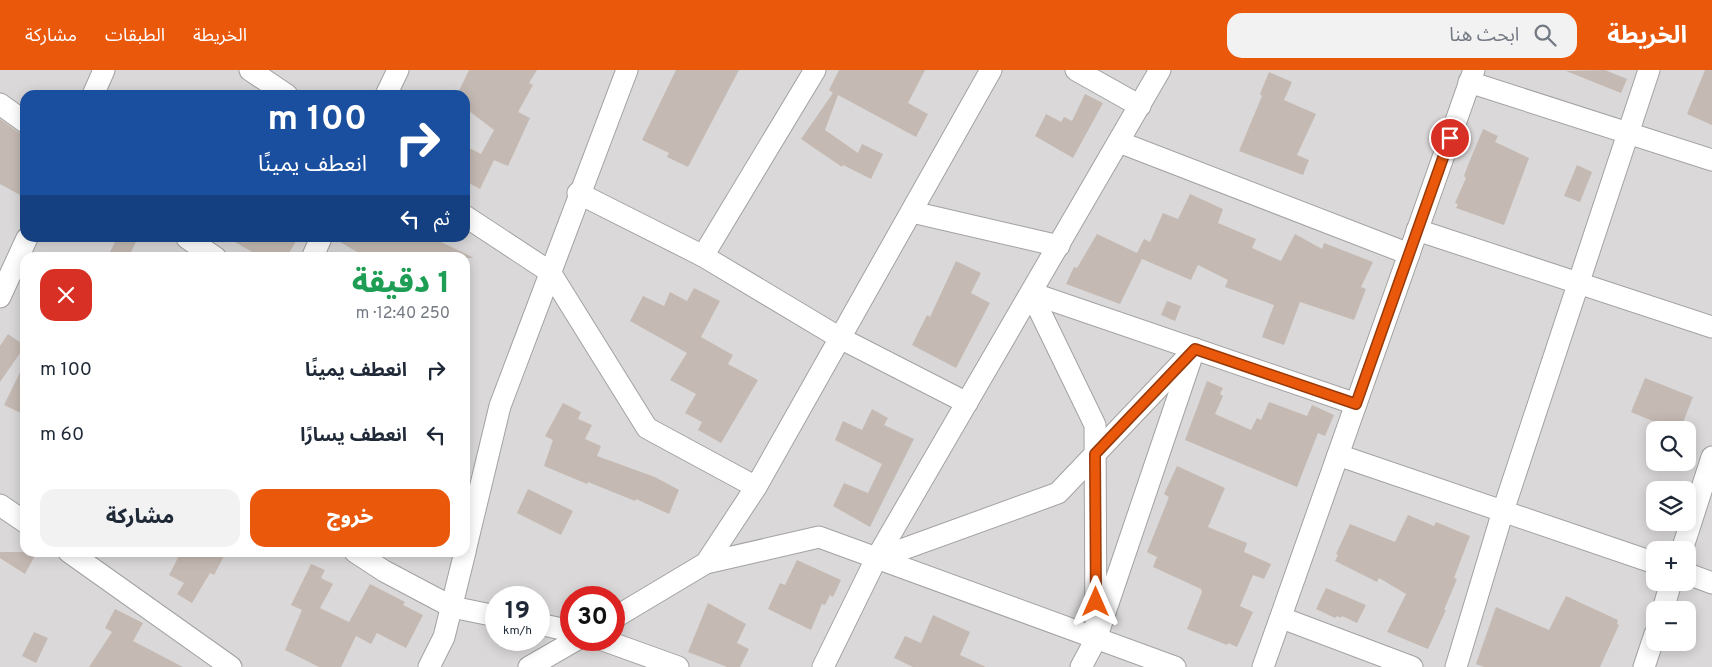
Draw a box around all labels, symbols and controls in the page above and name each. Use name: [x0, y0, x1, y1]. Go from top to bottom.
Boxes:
search box: [1227, 13, 1577, 58]
icon: search: [1531, 21, 1559, 49]
text: الخريطة: [1607, 22, 1687, 52]
text: ابحث هنا: [1449, 24, 1519, 48]
text: مشاركة: [25, 25, 77, 48]
text: الطبقات: [105, 25, 165, 48]
text: الخريطة: [193, 25, 247, 48]
text: 100 m: [267, 98, 367, 142]
icon: right: [385, 110, 450, 175]
pin: [1429, 117, 1471, 159]
icon: arrive: [1436, 124, 1464, 152]
text: انعطف يمينًا: [258, 152, 367, 179]
icon: left: [396, 205, 424, 233]
text: ثم: [434, 208, 450, 232]
text: 1 دقيقة: [352, 266, 450, 303]
button: close: [40, 269, 92, 321]
text: 250 m · 12:40: [356, 304, 450, 324]
icon: right: [422, 356, 450, 384]
text: 100 m: [40, 358, 92, 382]
text: انعطف يمينًا: [305, 359, 407, 383]
icon: left: [422, 421, 450, 449]
map controls: [1646, 421, 1696, 651]
button: search: [1646, 421, 1696, 471]
text: 60 m: [40, 423, 84, 447]
text: انعطف يسارًا: [300, 424, 407, 448]
button: layers: [1646, 481, 1696, 531]
button: مشاركة: [40, 489, 240, 547]
button: خروج: [250, 489, 450, 547]
button: +: [1646, 541, 1696, 591]
position arrow: [1069, 575, 1121, 627]
speed limit sign: 30: [560, 586, 625, 651]
text: 19: [505, 596, 530, 628]
button: −: [1646, 601, 1696, 651]
text: km/h: [503, 623, 532, 639]

